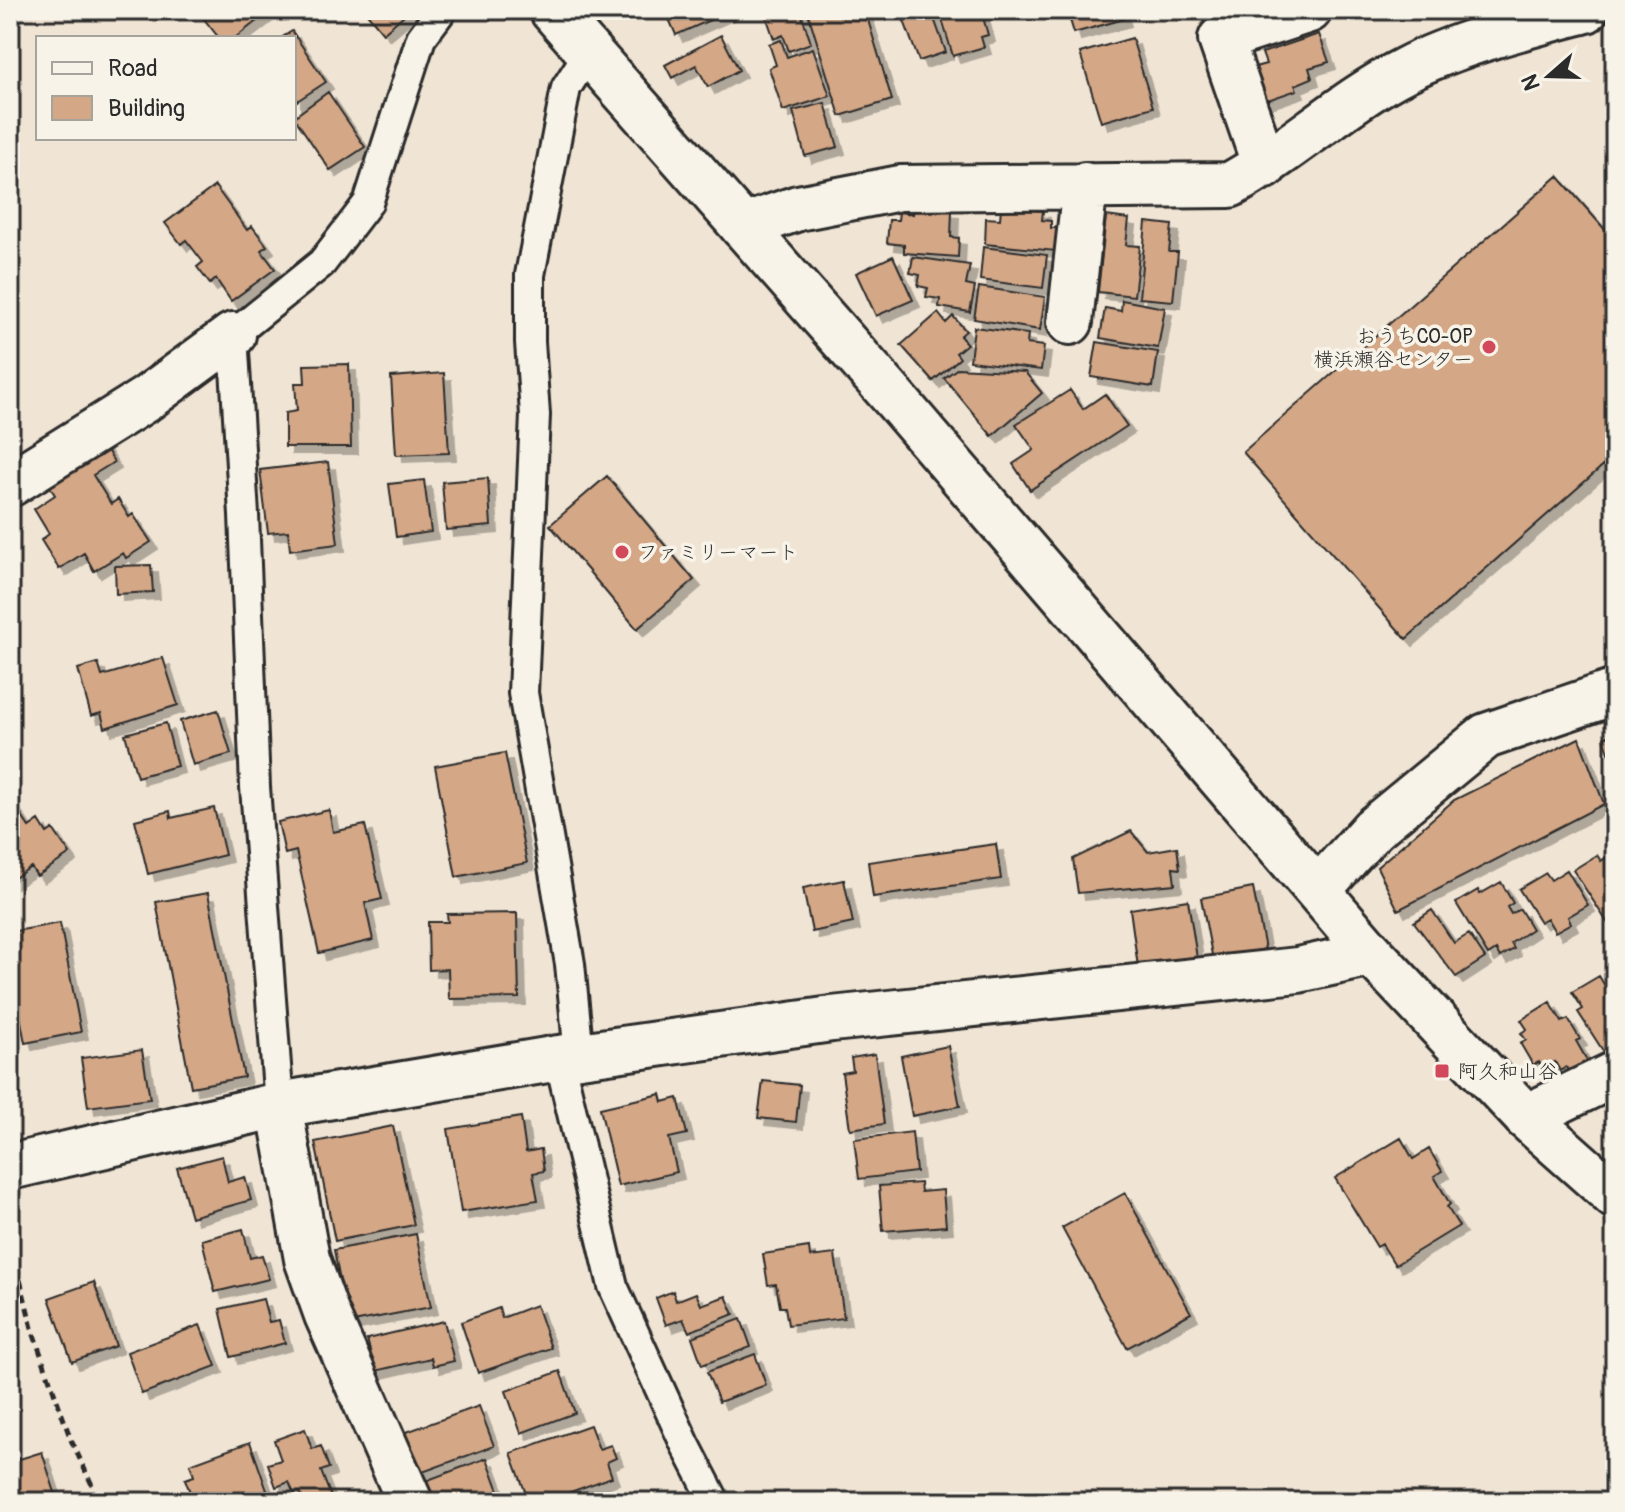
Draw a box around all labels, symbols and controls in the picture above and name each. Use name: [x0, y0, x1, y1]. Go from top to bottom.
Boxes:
legend: [36, 36, 296, 140]
north arrow: [1509, 36, 1589, 116]
text: Road: [108, 54, 158, 83]
text: N: [1515, 71, 1547, 94]
text: Building: [108, 94, 185, 123]
place label: おうちCO-OP 横浜瀬谷センター: [1314, 324, 1473, 372]
marker: おうちCO-OP 横浜瀬谷センター: [1480, 338, 1498, 356]
place label: ファミリーマート: [638, 540, 798, 565]
marker: ファミリーマート: [613, 543, 631, 561]
place label: 阿久和山谷: [1458, 1059, 1558, 1084]
marker: 阿久和山谷: [1433, 1062, 1451, 1080]

